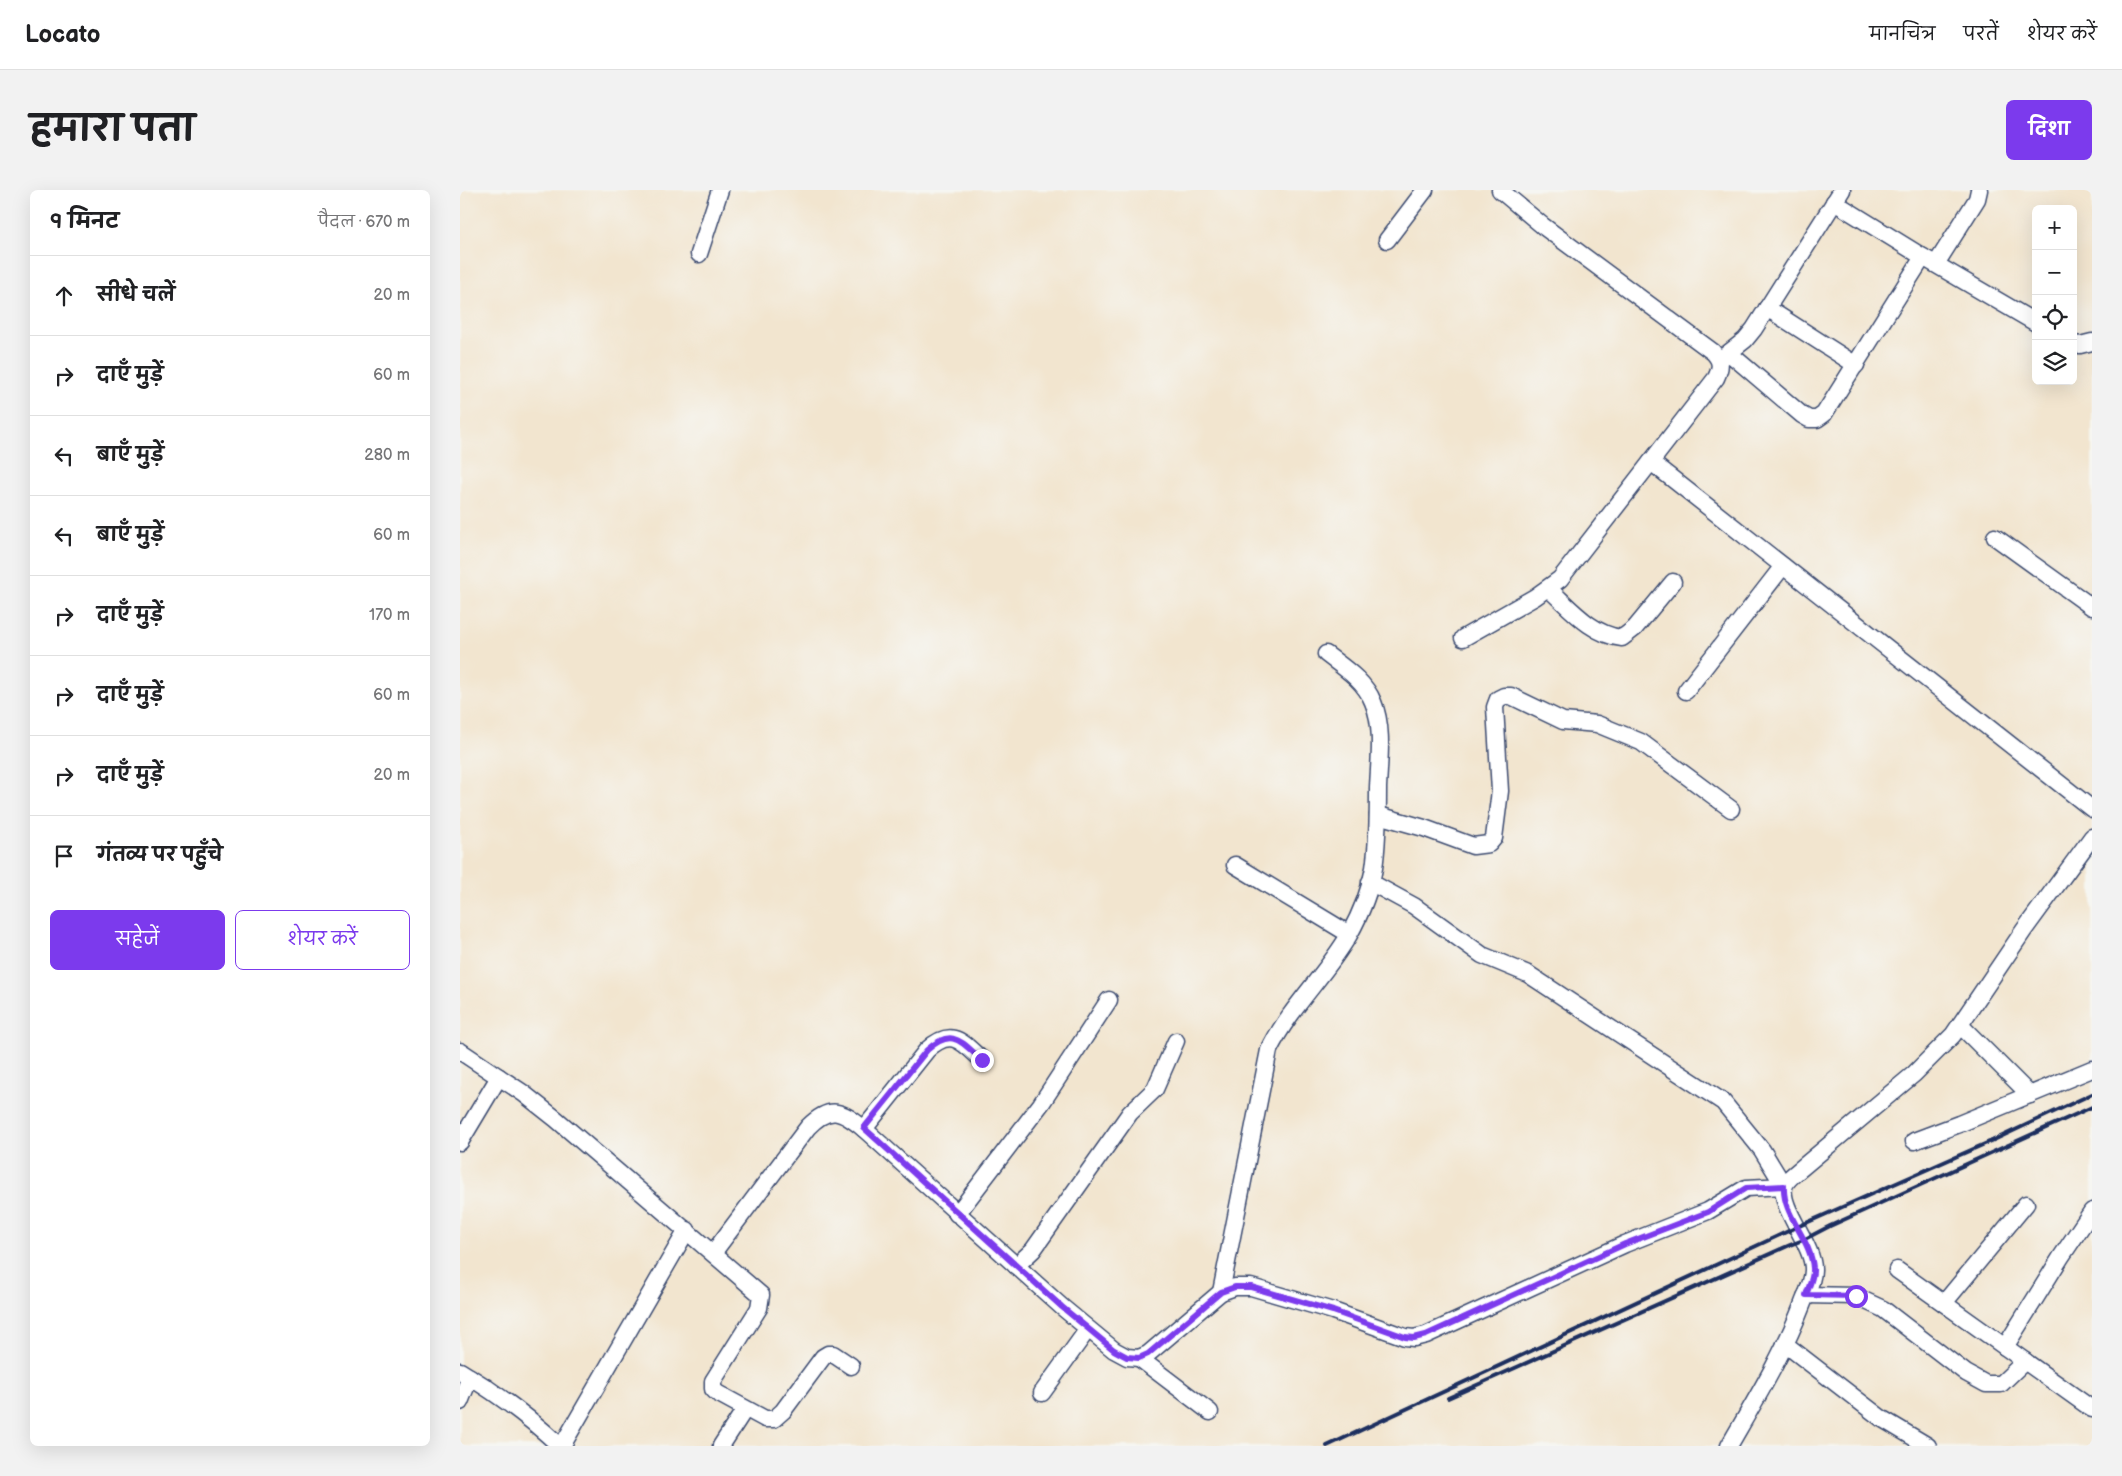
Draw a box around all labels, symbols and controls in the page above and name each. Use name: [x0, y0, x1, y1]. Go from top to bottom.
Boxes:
text: Locato: [25, 20, 100, 49]
text: मानचित्र: [1869, 24, 1935, 45]
text: परतें: [1963, 24, 1999, 45]
text: शेयर करें: [2027, 24, 2097, 45]
button: दिशा: [2006, 100, 2092, 160]
text: हमारा पता: [30, 108, 195, 151]
map controls: [2032, 205, 2077, 385]
button: +: [2032, 205, 2077, 250]
text: 9 मिनट: [50, 209, 119, 234]
text: पैदल · 670 m: [318, 213, 410, 232]
button: −: [2032, 250, 2077, 295]
icon: ahead: [50, 282, 78, 310]
text: सीधे चलें: [97, 284, 175, 307]
text: 20 m: [374, 286, 410, 305]
button: locate: [2032, 295, 2077, 340]
button: layers: [2032, 340, 2077, 385]
icon: right: [50, 362, 78, 390]
text: दाएँ मुड़ें: [97, 364, 163, 387]
text: 60 m: [373, 366, 410, 385]
icon: left: [50, 442, 78, 470]
text: बाएँ मुड़ें: [97, 444, 164, 467]
text: 280 m: [364, 446, 410, 465]
icon: left: [50, 522, 78, 550]
text: बाएँ मुड़ें: [97, 524, 164, 547]
text: 60 m: [373, 526, 410, 545]
icon: right: [50, 602, 78, 630]
text: दाएँ मुड़ें: [97, 604, 163, 627]
text: 170 m: [369, 606, 410, 625]
icon: right: [50, 682, 78, 710]
text: दाएँ मुड़ें: [97, 684, 163, 707]
text: 60 m: [373, 686, 410, 705]
icon: right: [50, 762, 78, 790]
text: दाएँ मुड़ें: [97, 764, 163, 787]
text: 20 m: [374, 766, 410, 785]
icon: arrive: [50, 842, 78, 870]
text: गंतव्य पर पहुँचे: [97, 844, 223, 867]
button: सहेजें: [50, 910, 225, 970]
button: शेयर करें: [235, 910, 410, 970]
route end: [971, 1049, 994, 1072]
route start: [1845, 1285, 1868, 1308]

